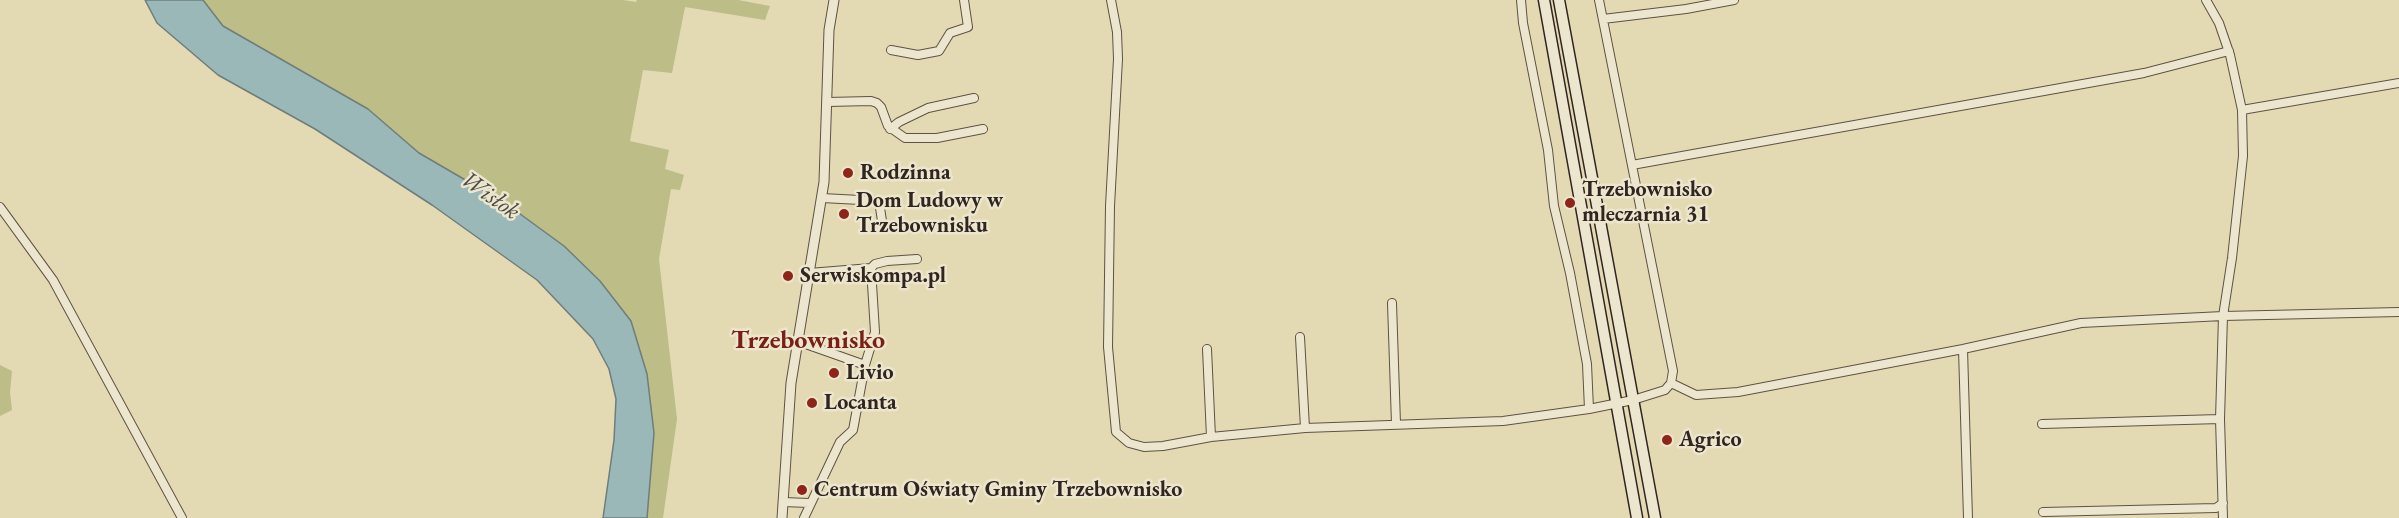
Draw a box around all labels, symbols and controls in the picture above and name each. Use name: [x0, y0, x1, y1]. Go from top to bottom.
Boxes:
place label: Rodzinna: [860, 160, 951, 186]
water label: Wisłok: [455, 165, 525, 227]
marker: Rodzinna: [841, 166, 855, 180]
place label: Trzebownisko mleczarnia 31: [1582, 177, 1712, 228]
place label: Dom Ludowy w Trzebownisku: [856, 188, 1003, 240]
marker: Trzebownisko mleczarnia 31: [1563, 196, 1577, 210]
marker: Dom Ludowy w Trzebownisku: [837, 207, 851, 221]
place label: Serwiskompa.pl: [800, 263, 946, 289]
marker: Serwiskompa.pl: [781, 269, 795, 283]
district label: Trzebownisko: [731, 325, 885, 357]
place label: Livio: [846, 360, 894, 386]
marker: Livio: [827, 366, 841, 380]
place label: Locanta: [824, 390, 897, 416]
marker: Locanta: [805, 396, 819, 410]
place label: Agrico: [1679, 427, 1741, 453]
marker: Agrico: [1660, 433, 1674, 447]
place label: Centrum Oświaty Gminy Trzebownisko: [814, 477, 1182, 503]
marker: Centrum Oświaty Gminy Trzebownisko: [795, 483, 809, 497]

